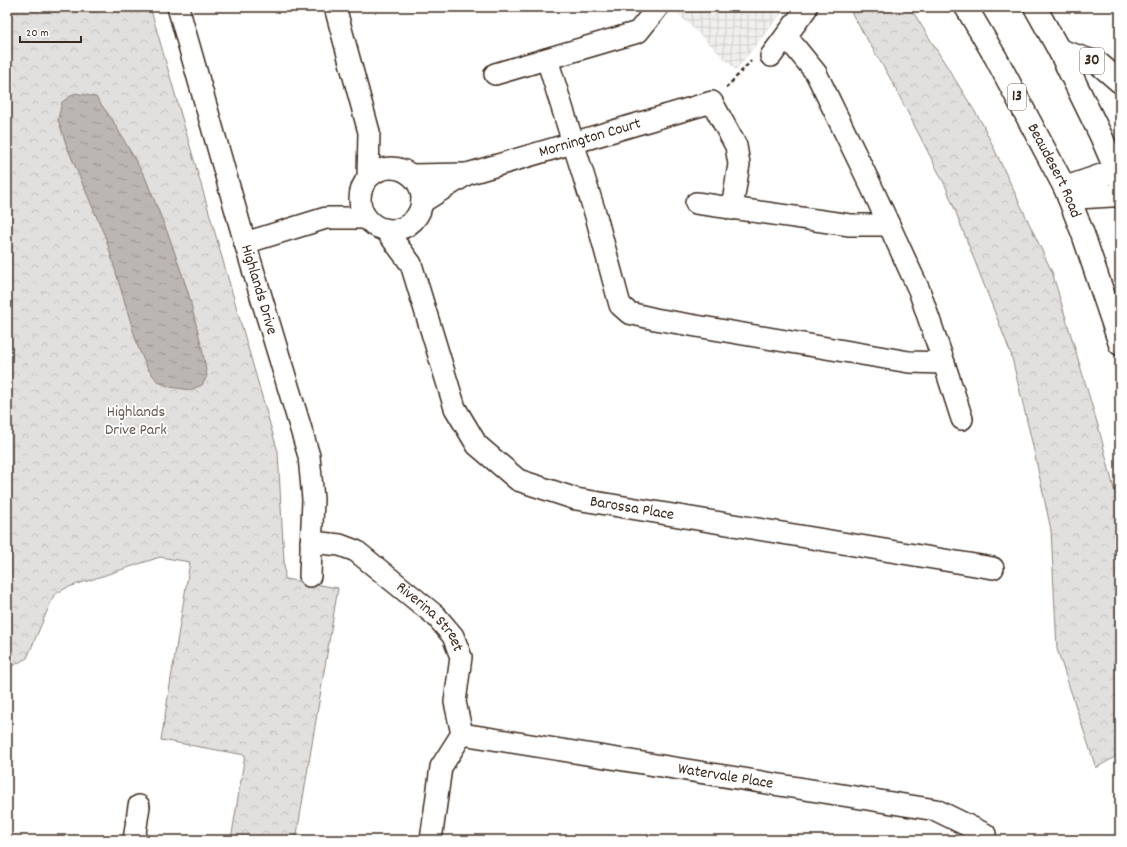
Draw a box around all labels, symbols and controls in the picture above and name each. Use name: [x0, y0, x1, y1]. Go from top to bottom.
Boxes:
scale bar: [20, 18, 81, 44]
text: 20 m: [26, 25, 49, 42]
road number: 30: [1080, 48, 1104, 74]
road number: 13: [1008, 84, 1026, 110]
street label: Mornington Court: [536, 112, 644, 164]
street label: Beaudesert Road: [1021, 119, 1087, 221]
street label: Highlands Drive: [235, 242, 283, 337]
park label: Highlands Drive Park: [105, 401, 167, 442]
street label: Barossa Place: [588, 490, 676, 527]
street label: Riverina Street: [391, 576, 469, 655]
street label: Watervale Place: [676, 757, 775, 795]

